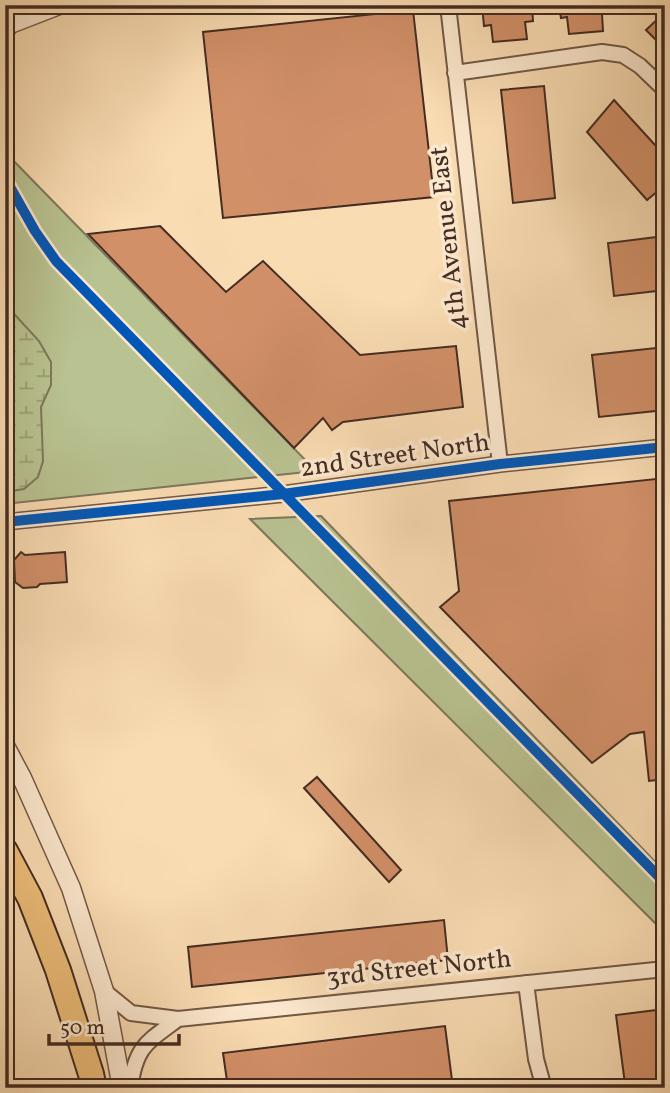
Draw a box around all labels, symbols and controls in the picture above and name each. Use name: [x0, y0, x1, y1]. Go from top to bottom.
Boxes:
street label: 4th Avenue East: [421, 144, 477, 332]
street label: 2nd Street North: [298, 425, 492, 487]
street label: 3rd Street North: [325, 941, 513, 997]
scale bar: [49, 1002, 178, 1046]
text: 50 m: [60, 1014, 105, 1043]

